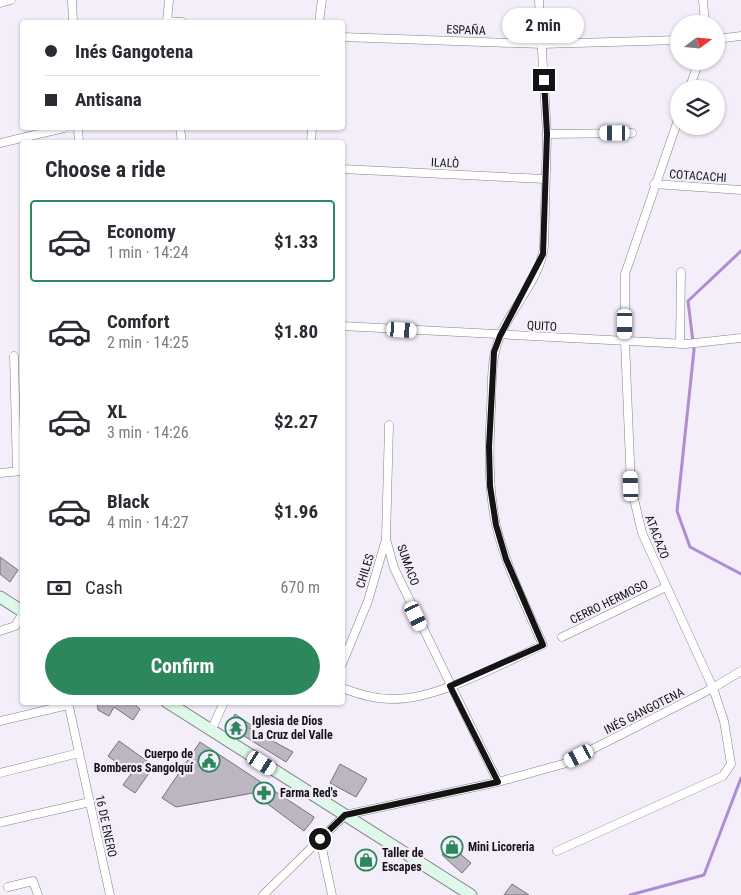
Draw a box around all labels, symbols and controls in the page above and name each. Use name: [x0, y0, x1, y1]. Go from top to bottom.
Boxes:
callout: 2 min: [503, 8, 585, 42]
north arrow: [670, 15, 725, 70]
map controls: [670, 15, 725, 135]
text: 2 min: [525, 16, 561, 35]
street label: ESPAÑA: [446, 20, 486, 38]
text: Inés Gangotena: [75, 40, 193, 63]
route end: [533, 69, 555, 91]
button: layers: [670, 80, 725, 135]
text: Antisana: [75, 88, 142, 111]
car: [600, 126, 630, 141]
street label: ILALÒ: [431, 154, 460, 171]
text: Choose a ride: [45, 157, 166, 182]
street label: COTACACHI: [669, 167, 727, 185]
icon: car: [47, 219, 92, 264]
text: Economy: [107, 220, 176, 243]
text: $1.33: [274, 230, 318, 253]
text: 1 min · 14:24: [107, 243, 189, 262]
icon: car: [47, 309, 92, 354]
car: [617, 309, 632, 339]
text: Comfort: [107, 310, 170, 333]
street label: QUITO: [527, 318, 557, 334]
text: $1.80: [274, 320, 318, 343]
car: [386, 321, 417, 339]
text: 2 min · 14:25: [107, 333, 189, 352]
icon: car: [47, 399, 92, 444]
text: XL: [107, 400, 127, 423]
text: $2.27: [274, 410, 318, 433]
text: 3 min · 14:26: [107, 423, 189, 442]
car: [622, 471, 639, 501]
icon: car: [47, 489, 92, 534]
text: Black: [107, 490, 149, 513]
text: $1.96: [274, 500, 318, 523]
text: 4 min · 14:27: [107, 513, 189, 532]
street label: ATACAZO: [642, 513, 672, 561]
street label: SUMACO: [394, 542, 422, 588]
street label: CHILES: [353, 552, 377, 590]
icon: cash: [45, 574, 73, 602]
text: Cash: [85, 576, 123, 599]
street label: CERRO HERMOSO: [568, 577, 650, 627]
text: 670 m: [281, 578, 320, 597]
car: [402, 599, 429, 633]
button: Confirm: [45, 637, 320, 695]
street label: INÉS GANGOTENA: [601, 684, 686, 737]
place label: Iglesia de Dios La Cruz del Valle: [252, 714, 333, 742]
temple icon: Iglesia de Dios La Cruz del Valle: [224, 716, 248, 740]
car: [562, 743, 595, 769]
place label: Cuerpo de Bomberos Sangolquí: [94, 747, 194, 775]
public building icon: Cuerpo de Bomberos Sangolquí: [197, 749, 221, 773]
car: [245, 749, 278, 777]
pharmacy icon: Farma Red's: [252, 781, 276, 805]
place label: Farma Red's: [280, 786, 338, 800]
street label: 16 DE ENERO: [93, 794, 119, 858]
route start: [309, 828, 331, 850]
shop icon: Mini Licoreria: [440, 835, 464, 859]
place label: Mini Licoreria: [468, 840, 535, 854]
place label: Taller de Escapes: [382, 846, 424, 874]
shop icon: Taller de Escapes: [354, 848, 378, 872]

